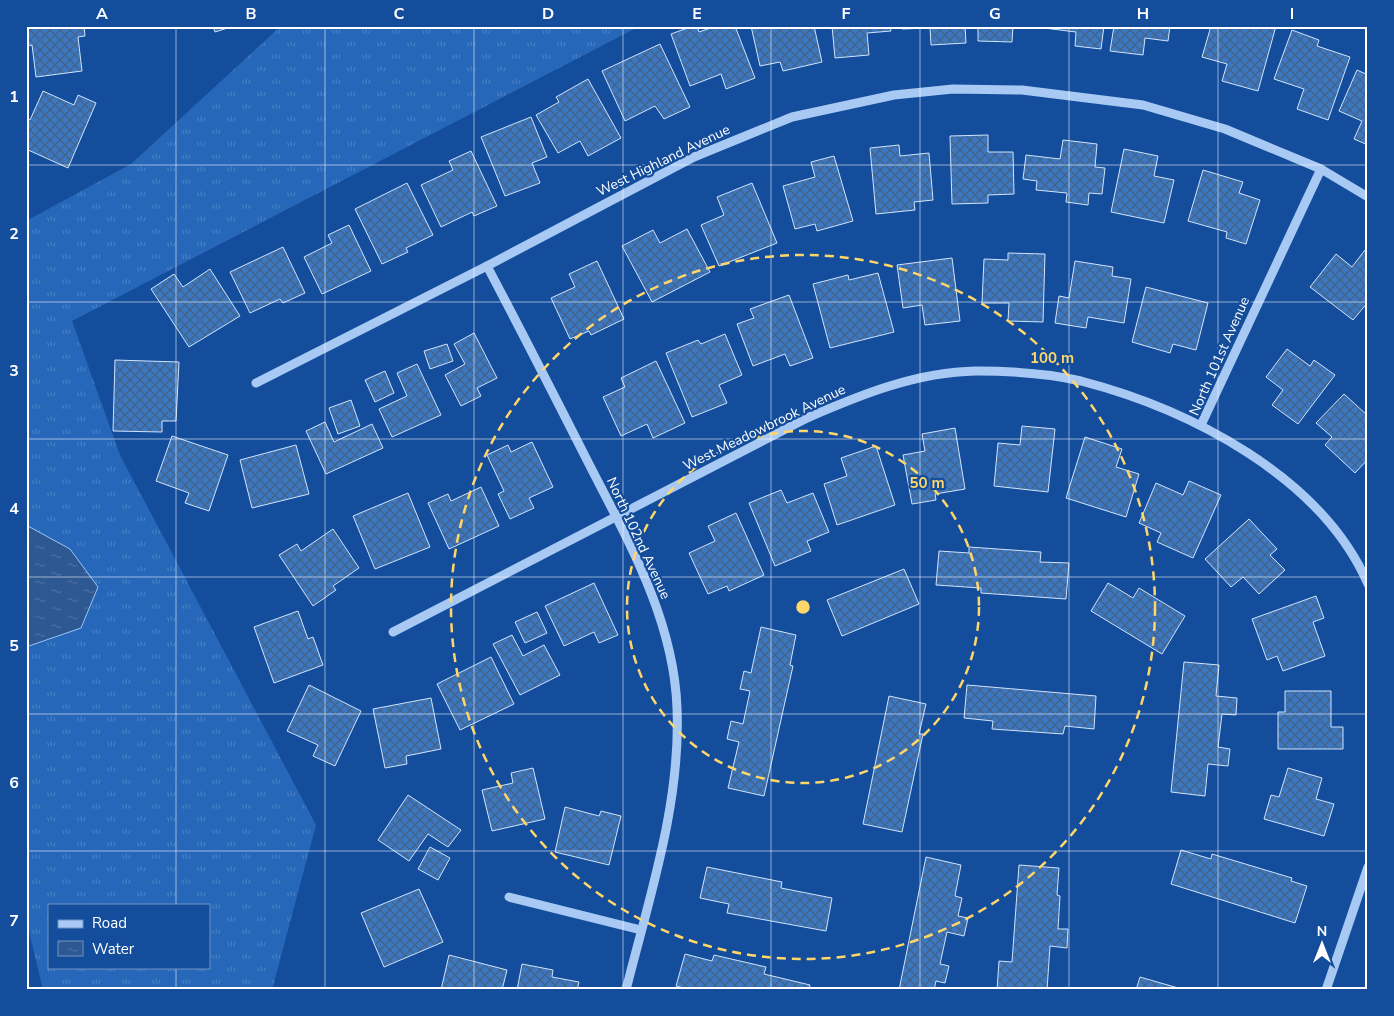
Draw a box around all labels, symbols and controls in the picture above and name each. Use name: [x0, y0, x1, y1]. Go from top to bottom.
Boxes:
text: A: [96, 3, 108, 25]
text: B: [245, 3, 257, 25]
text: C: [394, 3, 405, 25]
text: D: [542, 3, 554, 25]
text: E: [692, 3, 702, 25]
text: F: [842, 3, 851, 25]
text: G: [989, 3, 1001, 25]
text: H: [1137, 3, 1149, 25]
text: I: [1290, 3, 1294, 25]
text: 1: [9, 86, 19, 108]
street label: West Highland Avenue: [593, 120, 733, 201]
text: 2: [9, 223, 19, 245]
street label: North 101st Avenue: [1185, 294, 1254, 419]
text: 100 m: [1030, 348, 1074, 368]
text: 3: [9, 360, 19, 382]
street label: West Meadowbrook Avenue: [680, 380, 849, 475]
text: 50 m: [909, 473, 945, 493]
street label: North 102nd Avenue: [602, 474, 675, 602]
text: 4: [9, 498, 19, 520]
centre of rings: [794, 598, 812, 616]
text: 5: [9, 635, 19, 657]
text: 6: [9, 772, 19, 794]
legend: [48, 904, 210, 968]
text: 7: [9, 910, 19, 932]
text: Road: [92, 913, 127, 933]
north arrow: [1296, 918, 1346, 968]
text: N: [1317, 922, 1327, 941]
text: Water: [92, 939, 135, 959]

